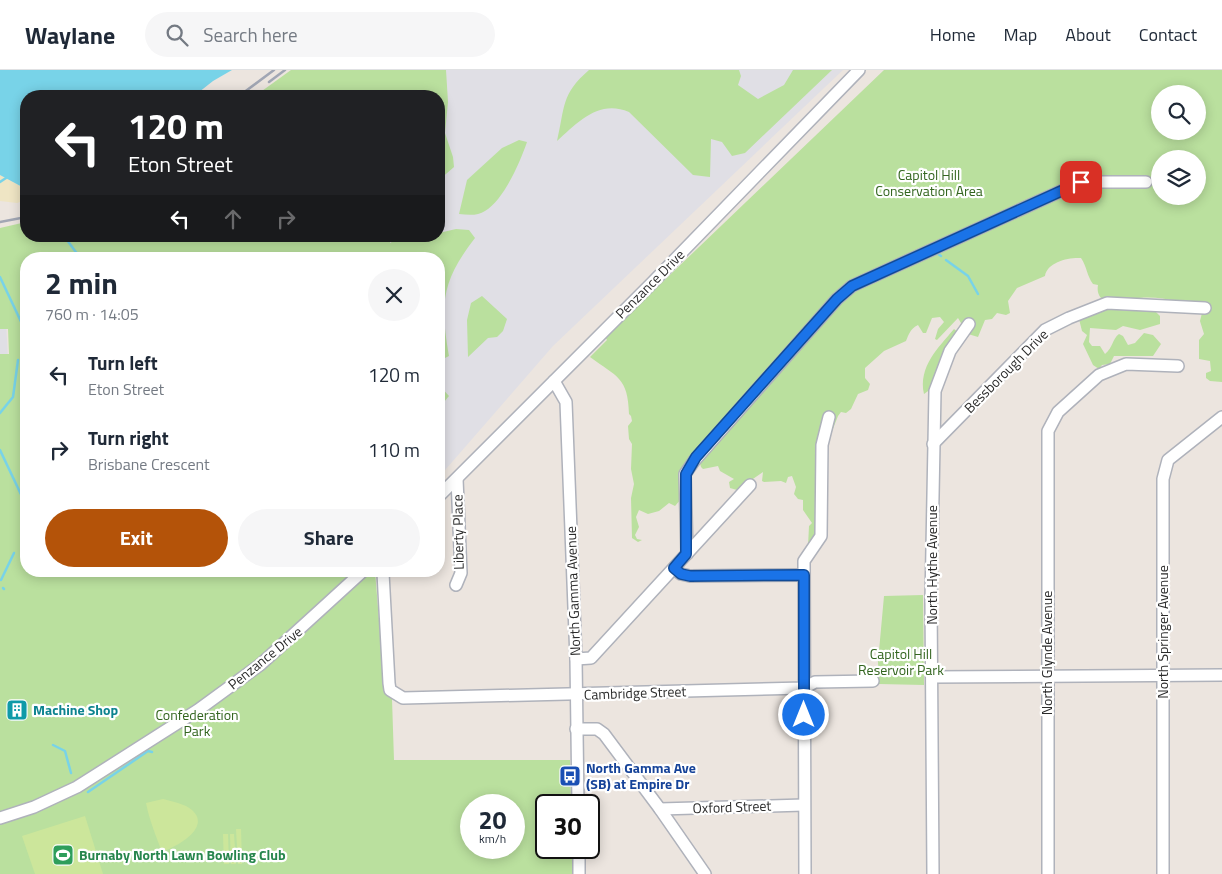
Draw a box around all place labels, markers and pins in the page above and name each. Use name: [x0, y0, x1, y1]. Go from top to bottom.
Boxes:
pin: [1060, 161, 1102, 203]
building icon: Machine Shop: [5, 698, 29, 722]
place label: Machine Shop: [33, 699, 119, 720]
place label: North Gamma Ave (SB) at Empire Dr: [586, 757, 696, 794]
bus stop icon: North Gamma Ave (SB) at Empire Dr: [558, 764, 582, 788]
sports icon: Burnaby North Lawn Bowling Club: [51, 843, 75, 867]
place label: Burnaby North Lawn Bowling Club: [79, 844, 286, 865]

